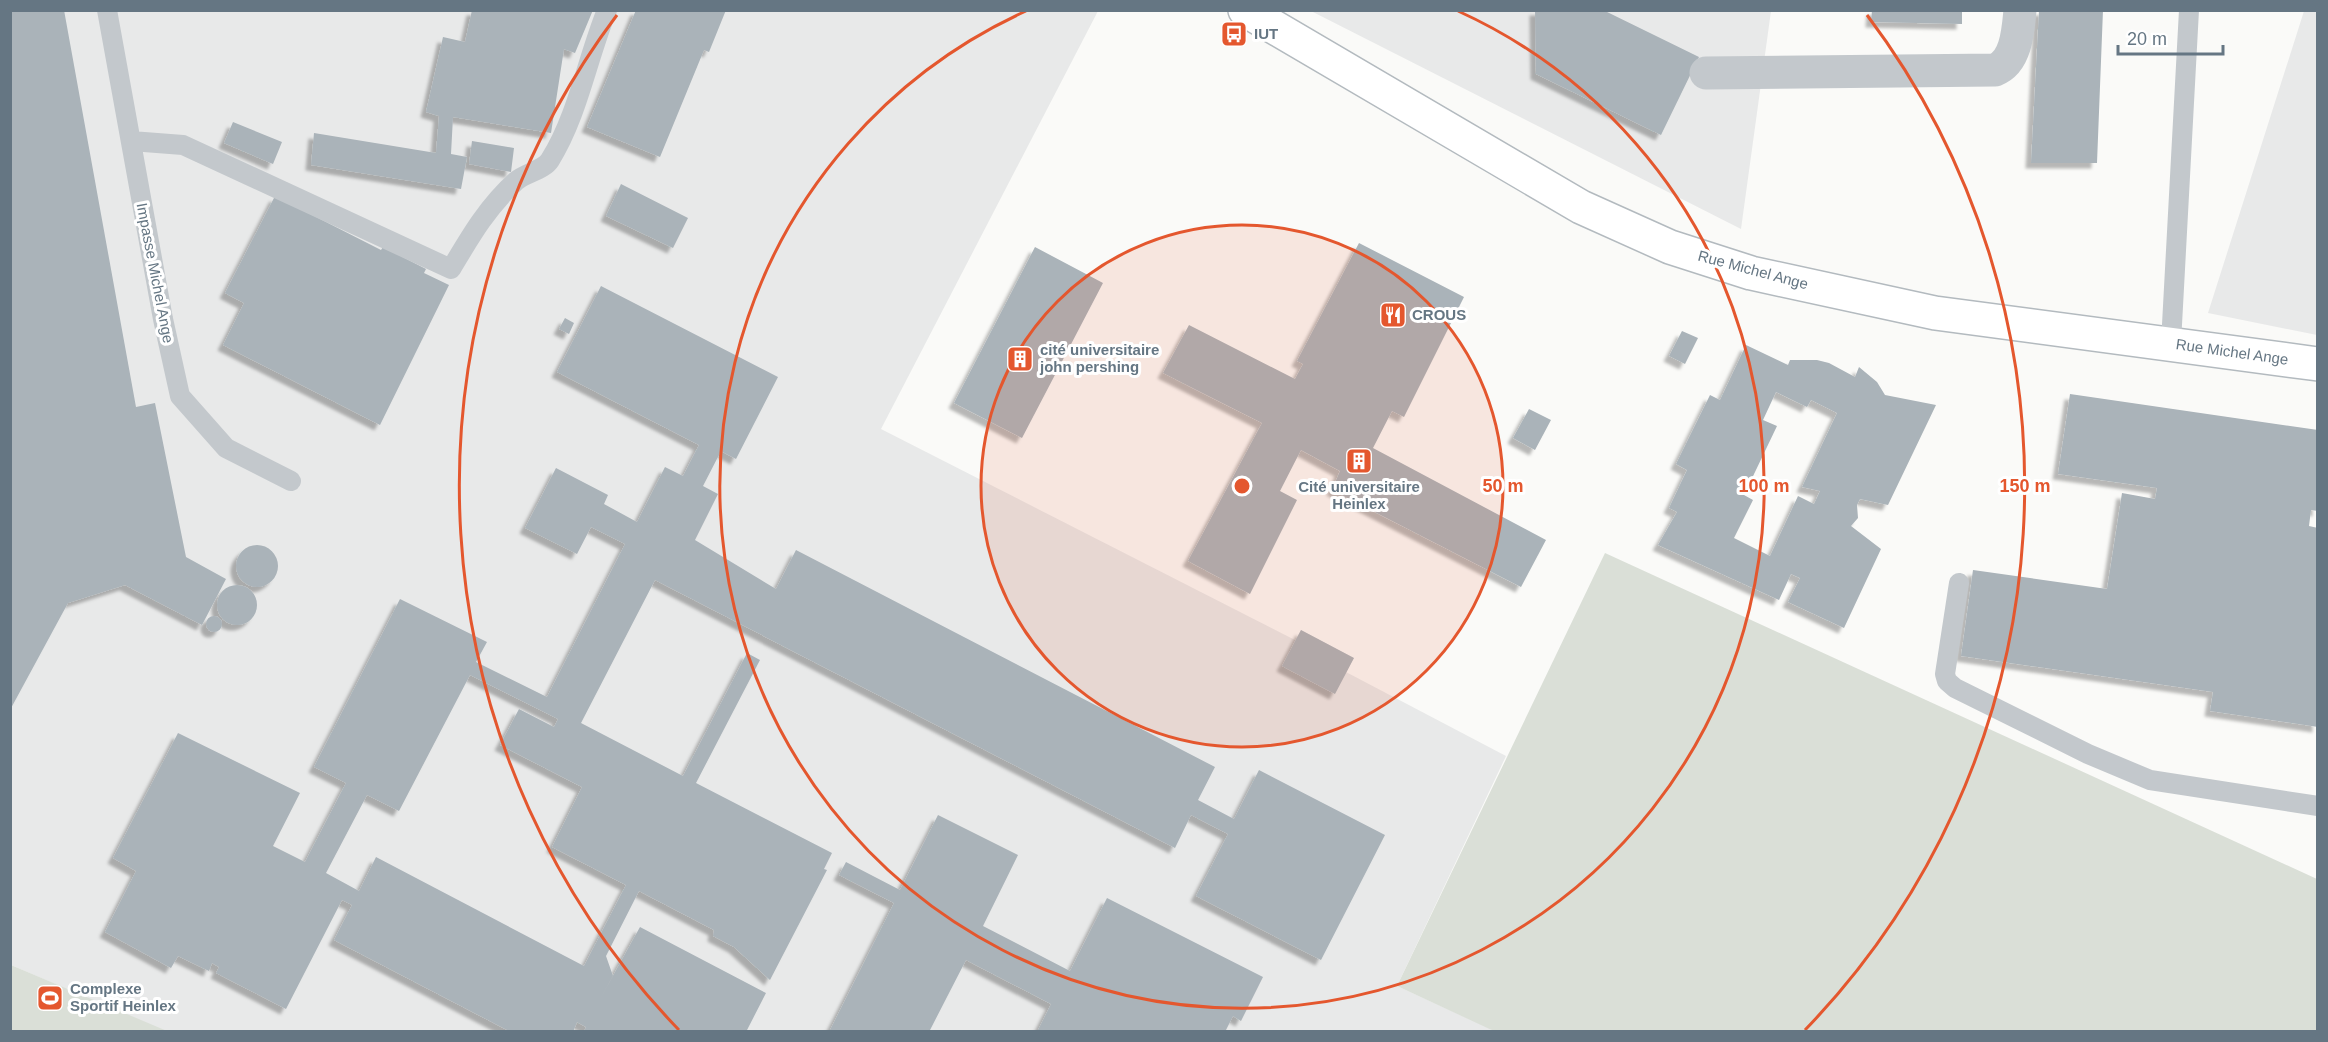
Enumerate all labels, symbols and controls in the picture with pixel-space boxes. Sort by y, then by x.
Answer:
scale bar [2118,18,2223,56]
bus stop icon: IUT [1219,19,1249,49]
place label: IUT [1254,25,1278,42]
text: 20 m [2127,29,2167,49]
street label: Impasse Michel Ange [134,201,177,345]
street label: Rue Michel Ange [1696,247,1810,292]
restaurant icon: CROUS [1378,300,1408,330]
place label: CROUS [1412,306,1466,323]
street label: Rue Michel Ange [2175,335,2289,368]
place label: cité universitaire john pershing [1039,341,1159,375]
building icon: cité universitaire john pershing [1005,344,1035,374]
building icon: Cité universitaire Heinlex [1344,446,1374,476]
centre of rings [1232,476,1252,496]
text: 50 m [1482,476,1524,496]
text: 100 m [1738,476,1790,496]
text: 150 m [1999,476,2051,496]
place label: Cité universitaire Heinlex [1298,478,1420,512]
place label: Complexe Sportif Heinlex [70,980,177,1014]
sports icon: Complexe Sportif Heinlex [35,983,65,1013]

